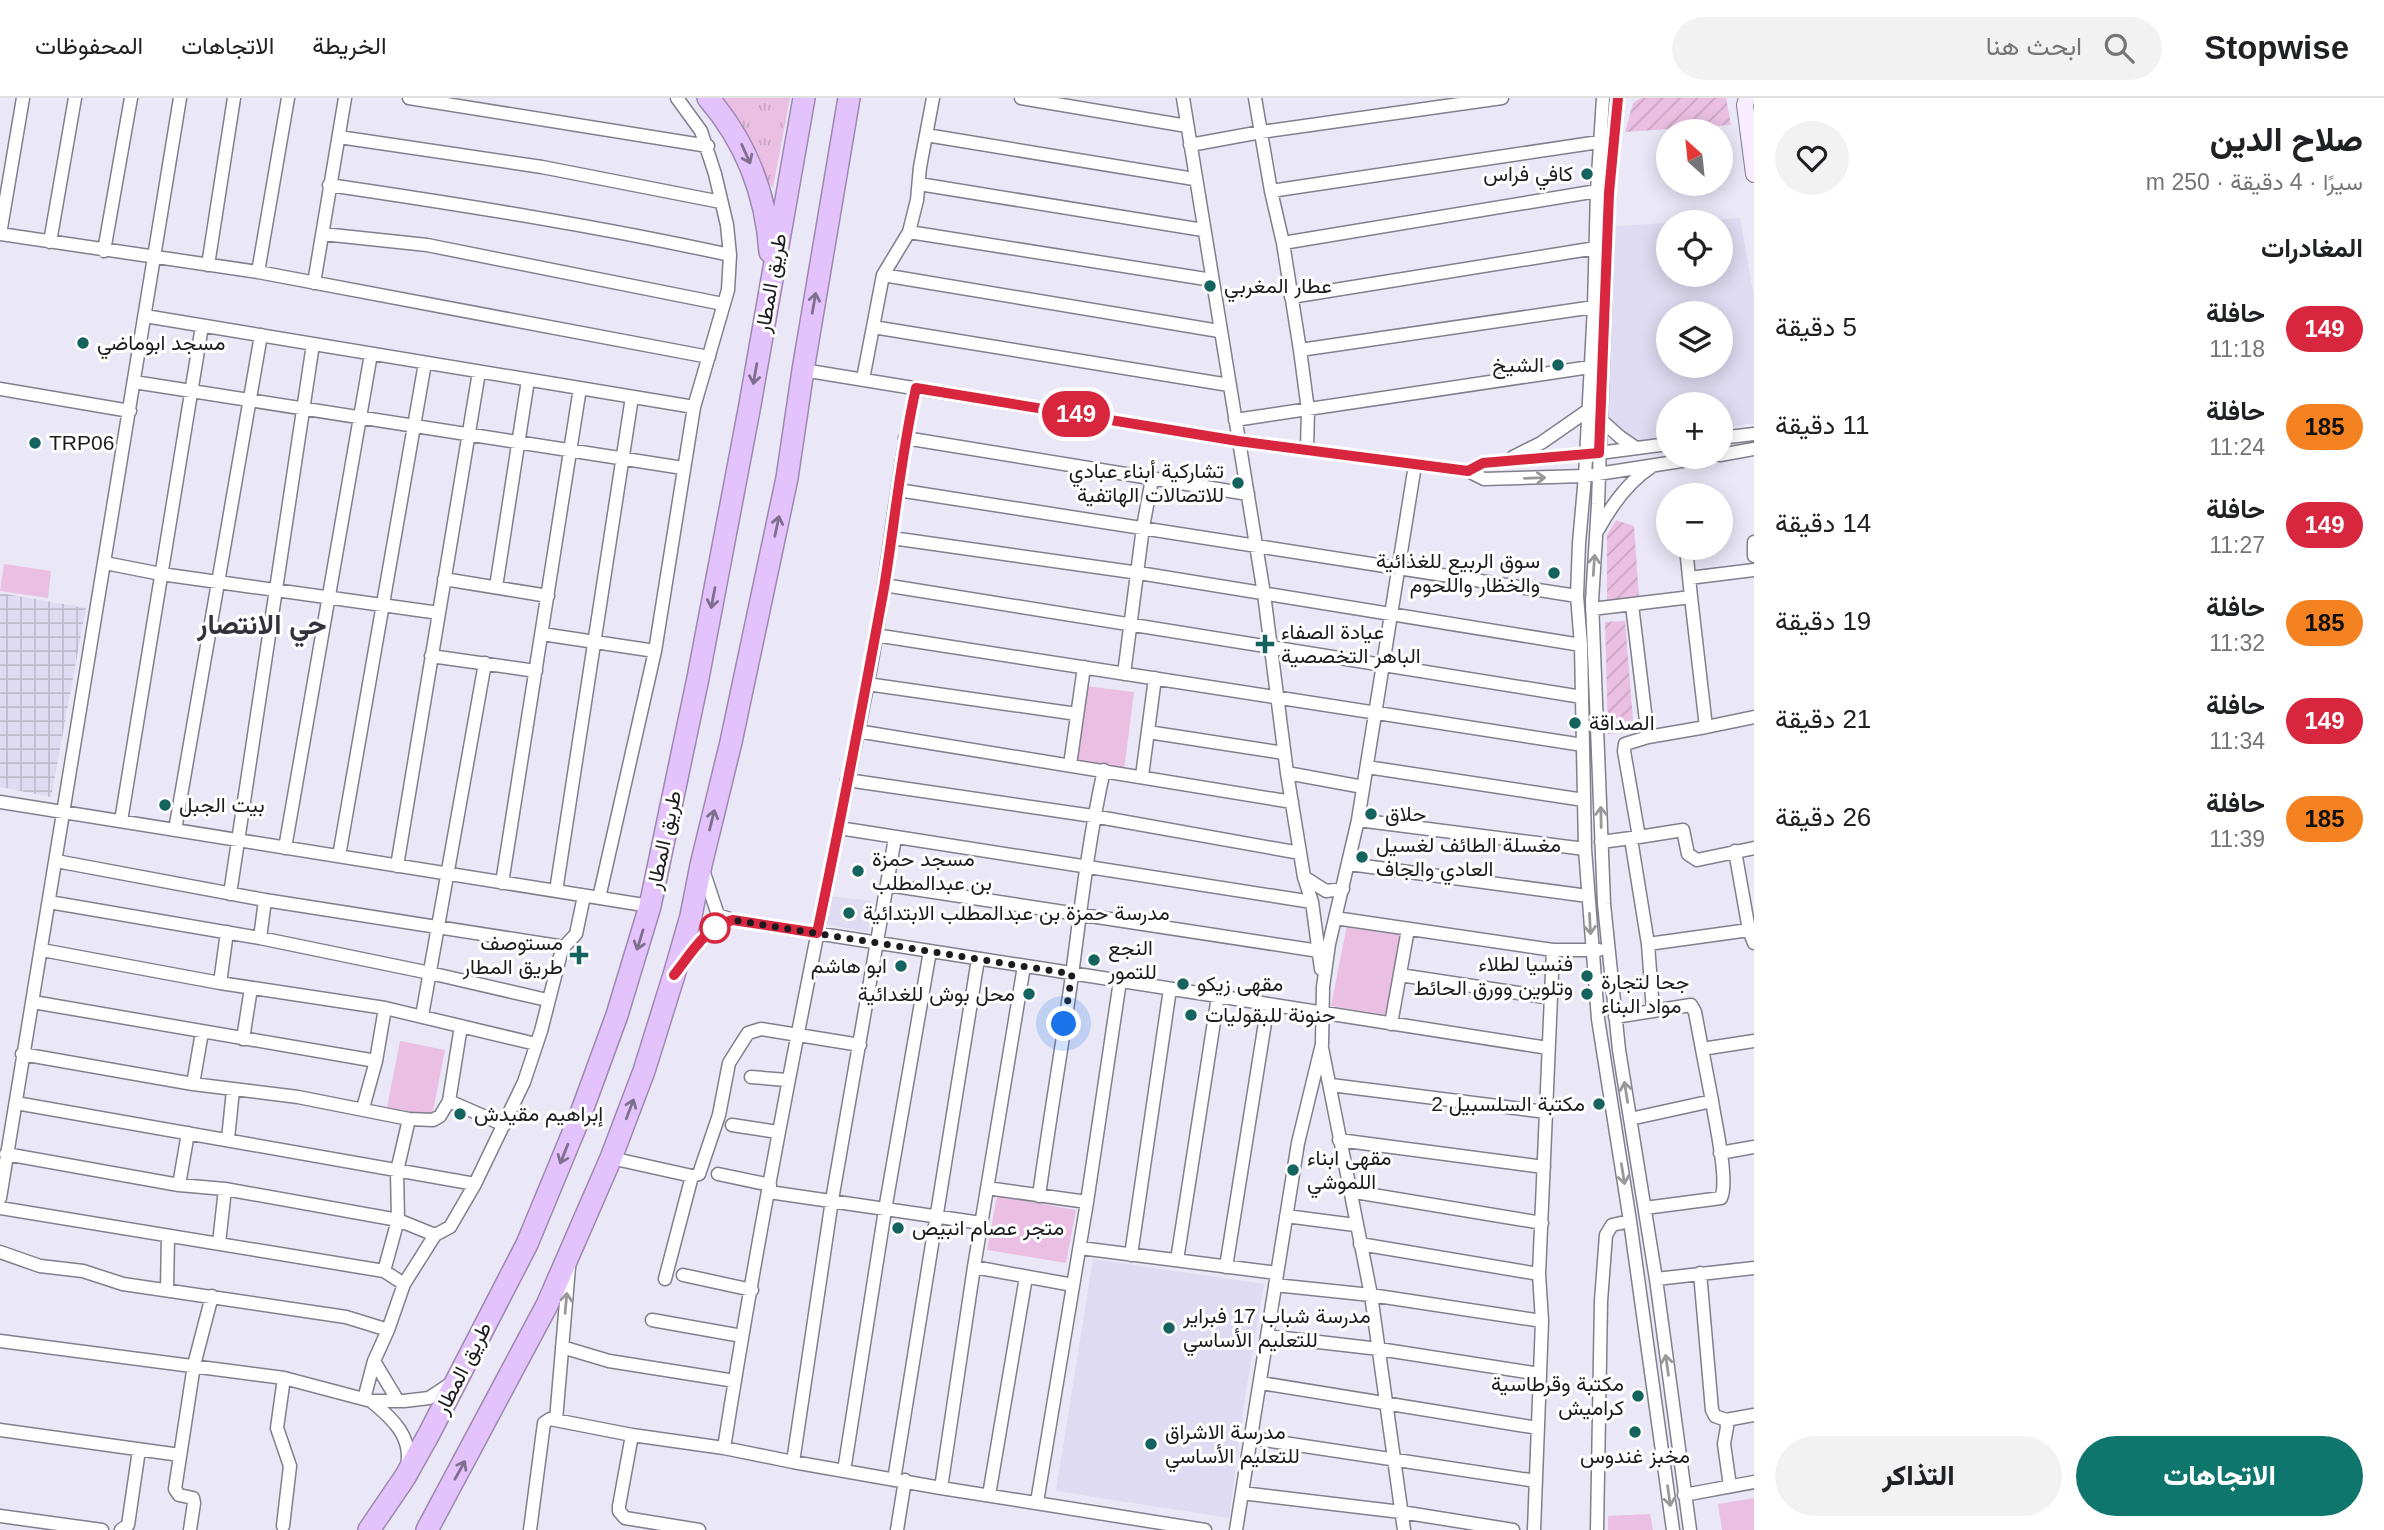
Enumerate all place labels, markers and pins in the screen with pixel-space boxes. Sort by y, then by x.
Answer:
place label: كافي فراس [1483,162,1573,191]
marker: كافي فراس [1579,166,1595,182]
place label: عطار المغربي [1224,274,1332,303]
marker: عطار المغربي [1202,278,1218,294]
place label: مسجد ابوماضي [97,331,226,360]
marker: مسجد ابوماضي [75,335,91,351]
place label: الشيخ [1492,353,1544,379]
marker: الشيخ [1550,357,1566,373]
place label: TRP06 [49,431,114,454]
marker: TRP06 [27,435,43,451]
place label: تشاركية أبناء عبادي للاتصالات الهاتفية [1069,459,1224,508]
marker: تشاركية أبناء عبادي للاتصالات الهاتفية [1230,475,1246,491]
place label: سوق الربيع للغذائية والخظار واللحوم [1376,549,1540,599]
marker: سوق الربيع للغذائية والخظار واللحوم [1546,565,1562,581]
place label: عيادة الصفاء الباهر التخصصية [1281,620,1421,669]
marker: عيادة الصفاء الباهر التخصصية [1255,634,1275,654]
place label: الصداقة [1589,711,1655,734]
marker: الصداقة [1567,715,1583,731]
place label: بيت الجبل [179,793,265,817]
marker: بيت الجبل [157,797,173,813]
place label: حلاق [1385,802,1426,826]
marker: حلاق [1363,806,1379,822]
place label: مغسلة الطائف لغسيل العادي والجاف [1376,833,1561,886]
place label: مسجد حمزة بن عبدالمطلب [872,847,992,895]
marker: مغسلة الطائف لغسيل العادي والجاف [1354,849,1370,865]
marker: مسجد حمزة بن عبدالمطلب [850,863,866,879]
place label: مدرسة حمزة بن عبدالمطلب الابتدائية [863,901,1170,926]
marker: مدرسة حمزة بن عبدالمطلب الابتدائية [841,905,857,921]
unlabelled marker [700,913,730,943]
place label: مستوصف طريق المطار [462,931,563,980]
place label: النجع للتمور [1107,936,1157,985]
marker: مستوصف طريق المطار [569,945,589,965]
marker: النجع للتمور [1086,952,1102,968]
place label: فنسيا لطلاء وتلوين وورق الحائط [1414,952,1573,1001]
place label: ابو هاشم [811,954,887,980]
marker: ابو هاشم [893,958,909,974]
marker: فنسيا لطلاء وتلوين وورق الحائط [1579,968,1595,984]
place label: جحا لتجارة مواد البناء [1601,970,1689,1019]
place label: مقهى زيكو [1197,972,1283,997]
marker: مقهى زيكو [1175,976,1191,992]
place label: محل بوش للغدائية [858,982,1015,1007]
marker: محل بوش للغدائية [1021,986,1037,1002]
marker: جحا لتجارة مواد البناء [1579,986,1595,1002]
place label: حنونة للبقوليات [1205,1003,1336,1028]
marker: حنونة للبقوليات [1183,1007,1199,1023]
place label: مكتبة السلسبيل 2 [1431,1092,1585,1116]
marker: مكتبة السلسبيل 2 [1591,1096,1607,1112]
place label: إبراهيم مقيدش [474,1102,603,1128]
marker: إبراهيم مقيدش [452,1106,468,1122]
place label: مقهى ابناء اللموشي [1307,1146,1392,1199]
marker: مقهى ابناء اللموشي [1285,1162,1301,1178]
place label: متجر عصام انبيص [912,1216,1064,1242]
marker: متجر عصام انبيص [890,1220,906,1236]
place label: مدرسة شباب 17 فبراير للتعليم الأساسي [1182,1304,1371,1357]
marker: مدرسة شباب 17 فبراير للتعليم الأساسي [1161,1320,1177,1336]
place label: مكتبة وقرطاسية كراميش [1491,1372,1624,1421]
marker: مكتبة وقرطاسية كراميش [1630,1388,1646,1404]
place label: مدرسة الاشراق للتعليم الأساسي [1165,1420,1300,1473]
marker: مخبز غندوس [1627,1424,1643,1440]
marker: مدرسة الاشراق للتعليم الأساسي [1143,1436,1159,1452]
place label: مخبز غندوس [1580,1444,1690,1469]

